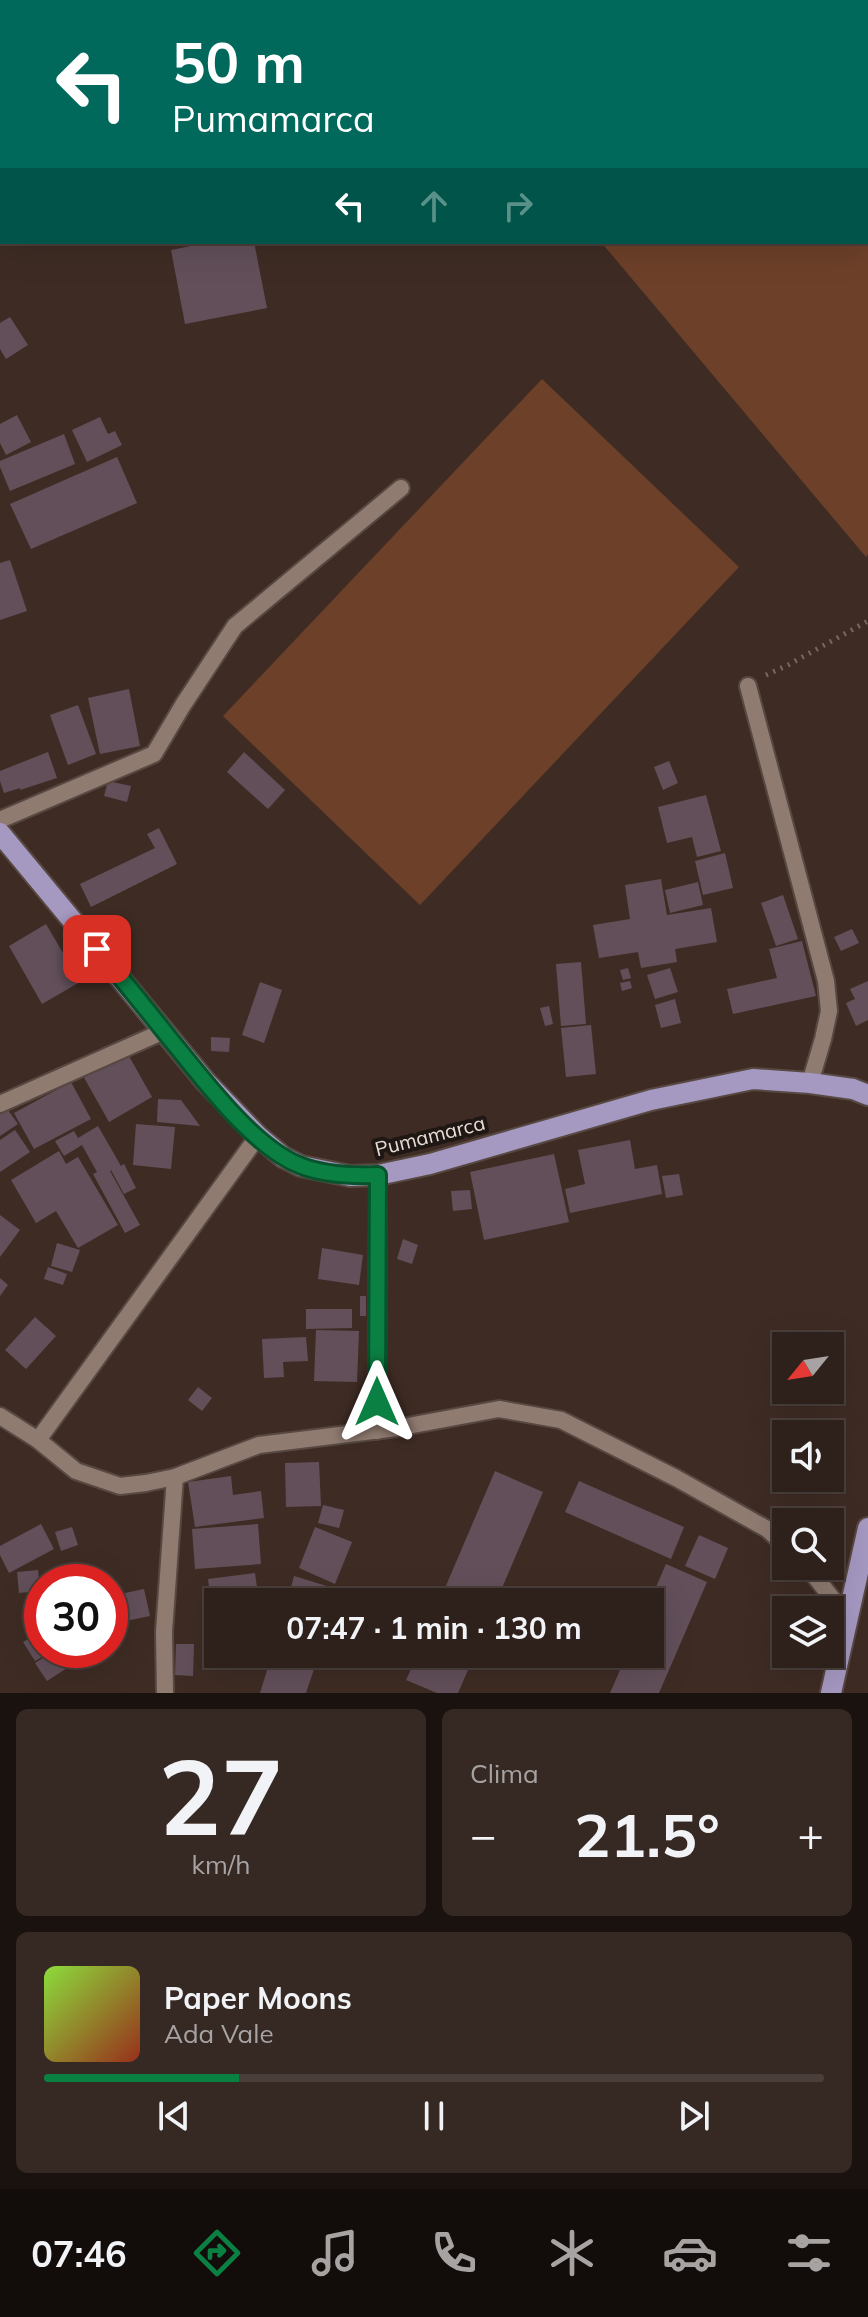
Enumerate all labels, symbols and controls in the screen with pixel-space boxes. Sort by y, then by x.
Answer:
text: 50 m [172,27,305,97]
icon: left [40,32,144,136]
text: Pumamarca [172,96,375,141]
icon: left [328,184,372,228]
icon: ahead [412,184,456,228]
icon: right [496,184,540,228]
pin [63,915,131,983]
icon: arrive [75,927,119,971]
street label: Pumamarca [372,1110,487,1161]
north arrow [772,1332,844,1404]
map controls [772,1332,844,1668]
position arrow [335,1360,419,1444]
button: sound [772,1420,844,1492]
button: search [772,1508,844,1580]
speed limit sign: 30 [24,1564,128,1668]
button: layers [772,1596,844,1668]
text: 07:47 · 1 min · 130 m [286,1609,582,1647]
text: 27 [159,1730,283,1861]
text: Clima [470,1757,539,1790]
text: 21.5° [574,1797,720,1872]
text: − [470,1807,496,1862]
text: + [798,1807,824,1862]
text: km/h [192,1848,250,1881]
text: Paper Moons [164,1979,352,2017]
text: Ada Vale [164,2017,274,2050]
icon: previous [152,2094,196,2138]
icon: pause [412,2094,456,2138]
icon: next [672,2094,716,2138]
icon: directions [189,2225,245,2281]
icon: music [307,2225,363,2281]
icon: phone [426,2225,482,2281]
icon: climate [544,2225,600,2281]
icon: car [662,2225,718,2281]
icon: filters [781,2225,837,2281]
text: 07:46 [31,2231,127,2276]

